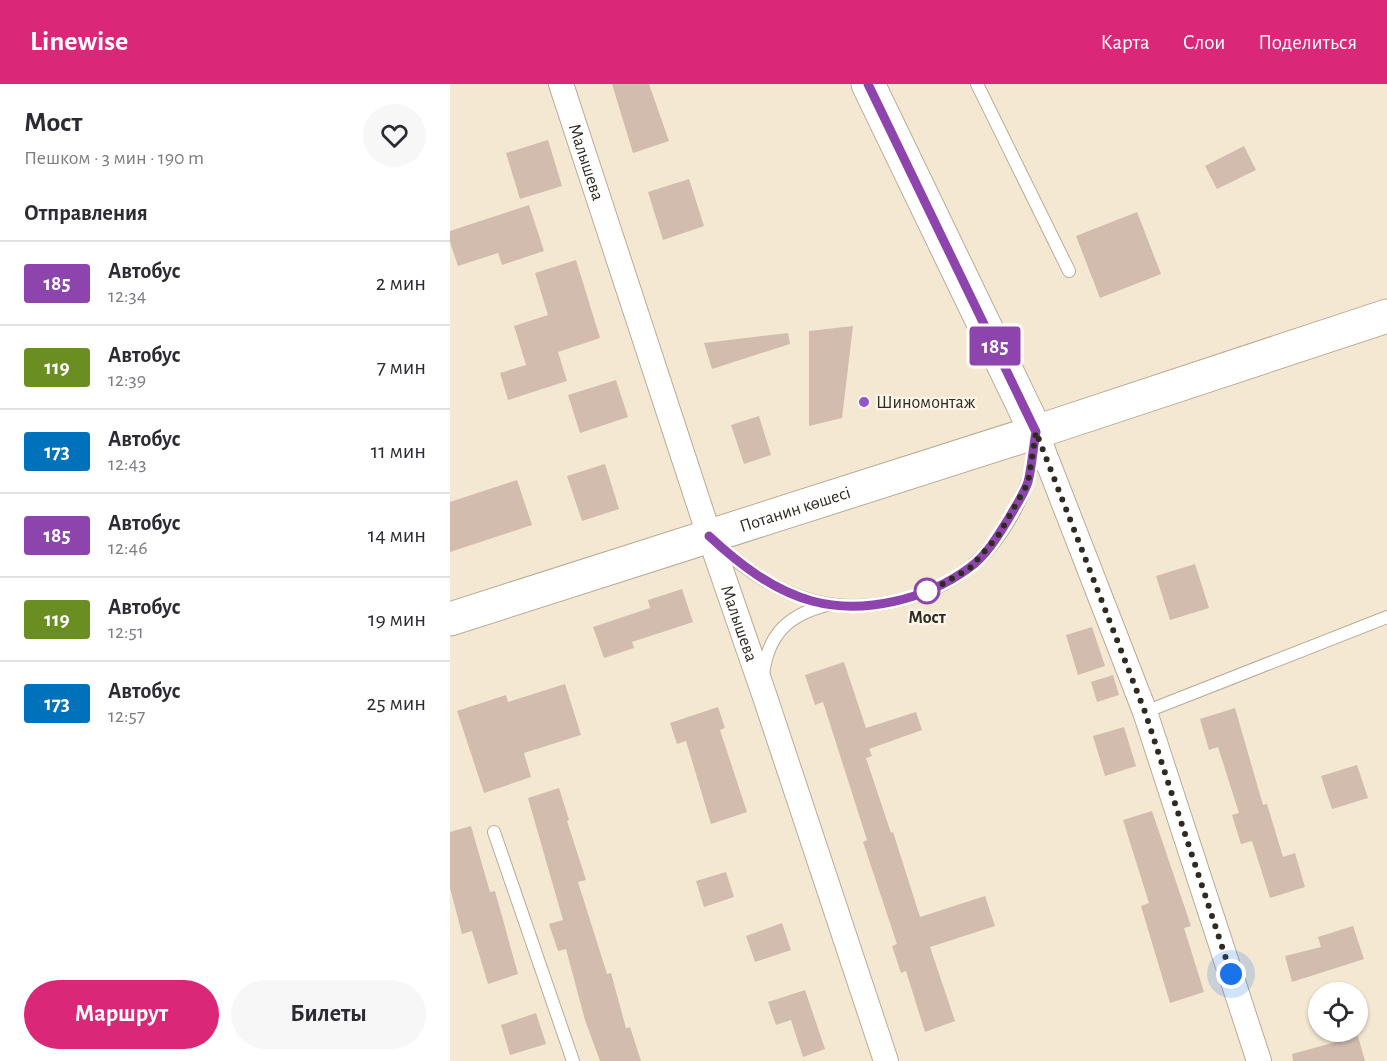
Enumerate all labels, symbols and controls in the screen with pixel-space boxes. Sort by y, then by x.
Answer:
text: Linewise [30,28,128,56]
text: Карта [1100,32,1150,53]
text: Слои [1183,32,1225,53]
text: Поделиться [1258,32,1357,53]
button: heart [363,104,426,167]
text: Мост [24,109,82,137]
street label: Малышева [565,122,607,203]
text: Пешком · 3 мин · 190 m [24,148,204,168]
text: Отправления [24,202,148,224]
text: Автобус [108,260,181,282]
text: 2 мин [376,272,426,294]
text: 185 [44,273,71,294]
text: 12:34 [108,286,146,306]
line badge: 185 [960,326,1030,366]
text: 185 [982,336,1009,357]
text: Автобус [108,344,181,366]
text: 7 мин [377,356,426,378]
text: 119 [44,357,70,378]
text: 12:39 [108,370,146,390]
place label: Шиномонтаж [876,394,976,412]
marker: Шиномонтаж [857,395,871,409]
text: Автобус [108,428,181,450]
text: 11 мин [371,440,426,462]
text: 173 [44,441,70,462]
text: 12:43 [108,454,146,474]
street label: Потанин көшесі [737,484,853,536]
text: Автобус [108,512,181,534]
text: 14 мин [368,524,426,546]
text: 185 [44,525,71,546]
text: 12:46 [108,538,148,558]
marker: Мост [914,578,940,604]
street label: Малышева [717,583,760,664]
text: Автобус [108,596,181,618]
text: 19 мин [368,608,426,630]
text: 119 [44,609,70,630]
place label: Мост [908,609,947,627]
text: 12:51 [108,622,144,642]
text: Автобус [108,680,181,702]
text: 25 мин [367,692,426,714]
text: 173 [44,693,70,714]
text: 12:57 [108,706,145,726]
your location [1216,959,1246,989]
button: Маршрут [24,980,219,1049]
button: Билеты [231,980,426,1049]
map controls [1308,982,1368,1042]
button: locate [1308,982,1368,1042]

